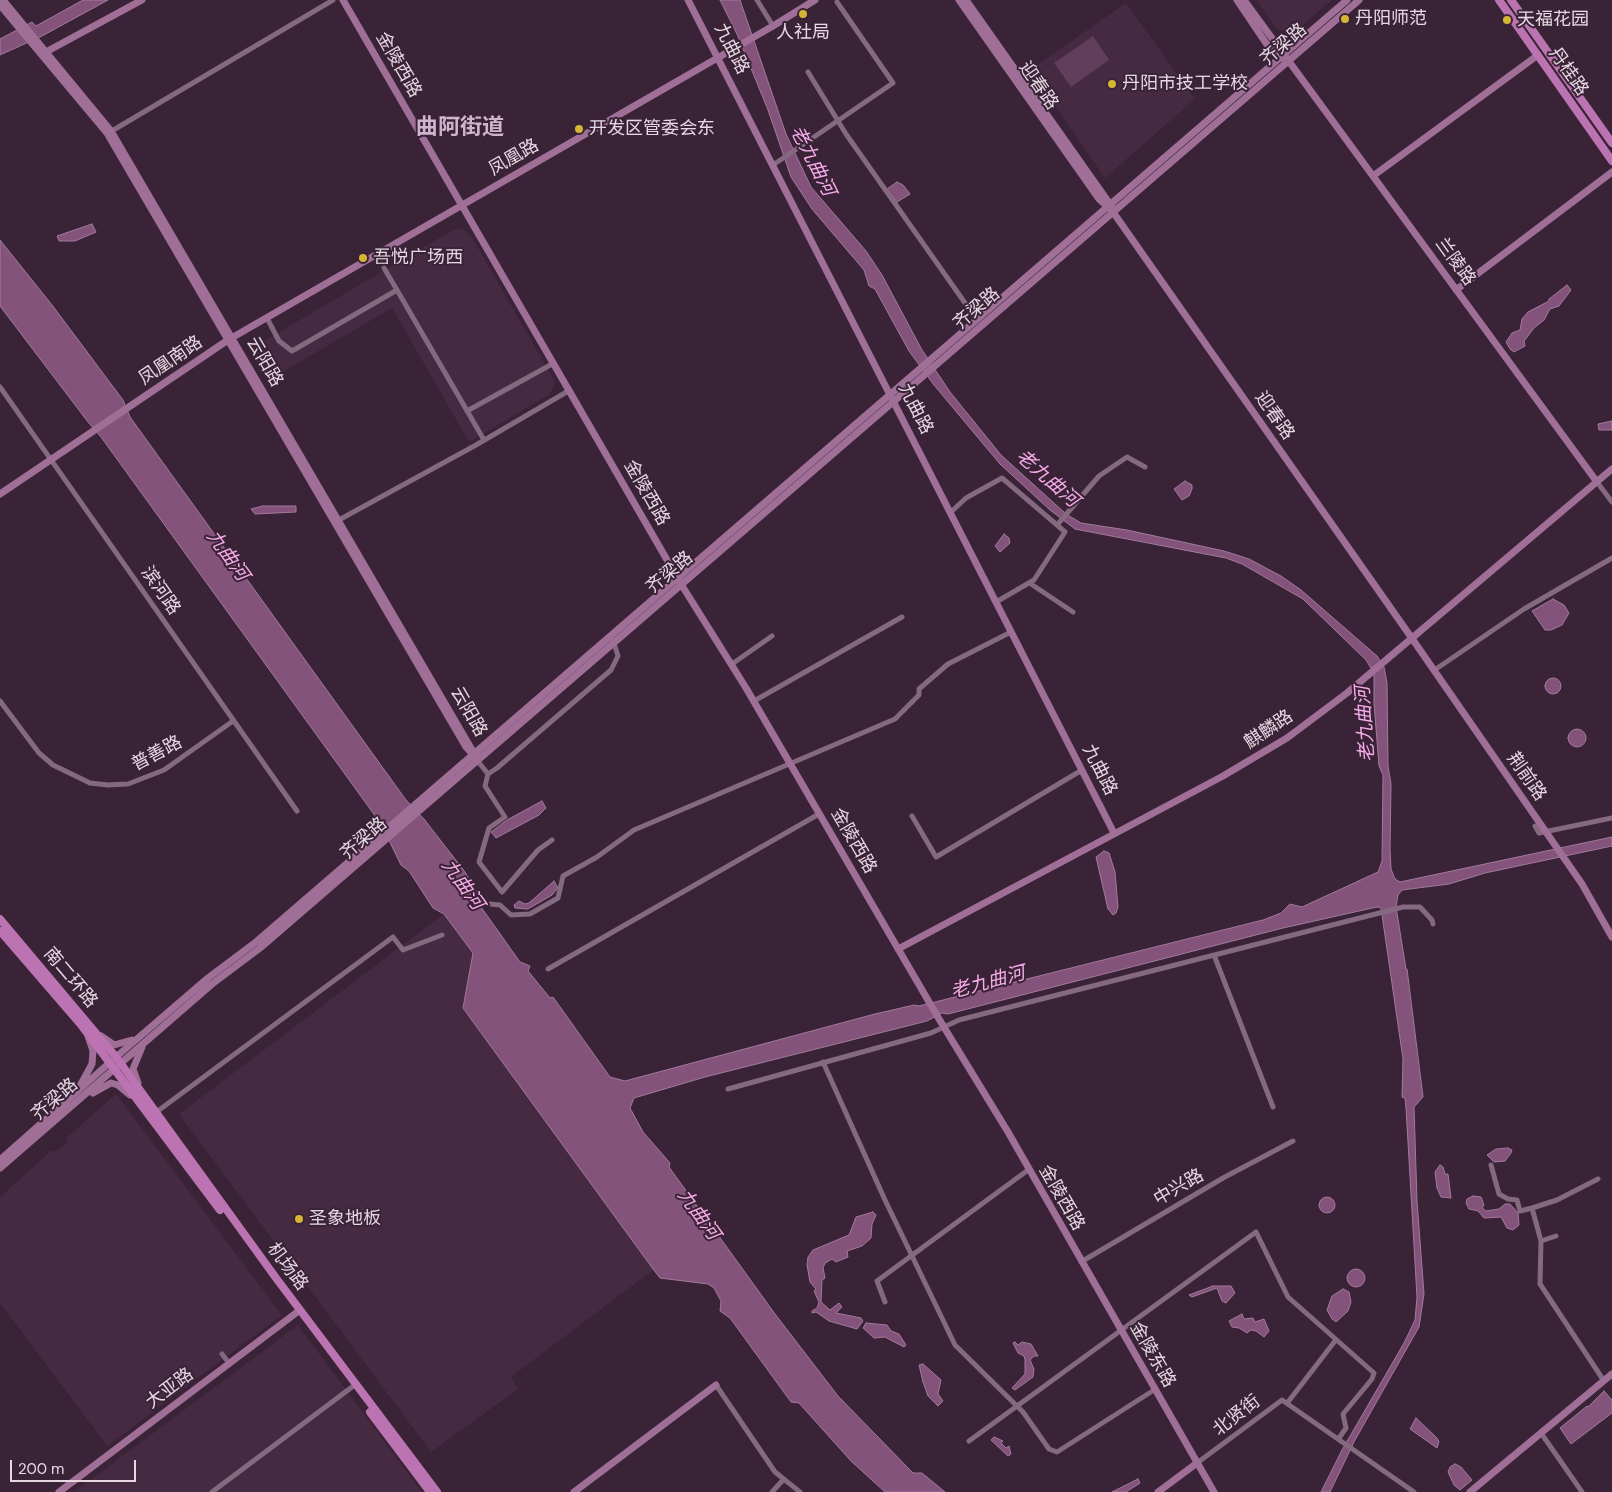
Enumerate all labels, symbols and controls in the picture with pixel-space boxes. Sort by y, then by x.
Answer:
marker: 人社局 [797,8,809,20]
place label: 丹阳师范 [1355,8,1427,30]
place label: 天福花园 [1517,9,1589,31]
marker: 丹阳师范 [1339,13,1351,25]
marker: 天福花园 [1501,14,1513,26]
street label: 齐梁路 [1257,19,1311,71]
street label: 九曲路 [709,20,753,78]
place label: 人社局 [776,22,830,44]
street label: 金陵西路 [371,28,425,102]
street label: 丹桂路 [1544,44,1592,100]
street label: 迎春路 [1014,58,1062,114]
place label: 丹阳市技工学校 [1122,73,1248,95]
marker: 丹阳市技工学校 [1106,78,1118,90]
district label: 曲阿街道 [416,115,504,141]
place label: 开发区管委会东 [589,118,715,140]
water label: 老九曲河 [785,122,839,200]
marker: 开发区管委会东 [573,123,585,135]
street label: 凤凰路 [485,135,543,181]
street label: 兰陵路 [1430,234,1480,290]
place label: 吾悦广场西 [373,247,463,269]
marker: 吾悦广场西 [357,252,369,264]
street label: 齐梁路 [950,283,1004,335]
street label: 凤凰南路 [135,332,207,390]
street label: 云阳路 [241,333,287,391]
street label: 九曲路 [893,380,937,438]
street label: 迎春路 [1250,388,1298,444]
water label: 老九曲河 [1011,445,1083,513]
street label: 金陵西路 [619,456,673,530]
water label: 九曲河 [201,526,253,586]
street label: 齐梁路 [642,547,698,599]
street label: 滨河路 [136,563,184,619]
street label: 云阳路 [445,683,491,741]
water label: 老九曲河 [1352,685,1380,763]
street label: 麒麟路 [1241,706,1297,754]
street label: 普善路 [128,732,186,776]
street label: 九曲路 [1077,741,1121,799]
street label: 荆前路 [1502,749,1550,805]
street label: 金陵西路 [826,804,880,878]
street label: 齐梁路 [337,813,391,865]
water label: 九曲河 [436,855,488,915]
street label: 南二环路 [39,943,101,1013]
water label: 老九曲河 [948,962,1028,1004]
street label: 齐梁路 [28,1074,82,1126]
street label: 金陵西路 [1034,1161,1088,1235]
street label: 中兴路 [1150,1165,1208,1211]
water label: 九曲河 [672,1185,724,1245]
place label: 圣象地板 [309,1208,381,1230]
marker: 圣象地板 [293,1213,305,1225]
street label: 机场路 [262,1239,312,1295]
street label: 金陵东路 [1125,1318,1179,1392]
street label: 大亚路 [142,1364,198,1414]
street label: 北贤街 [1209,1391,1265,1441]
scale bar [12,1450,139,1482]
text: 200 m [18,1459,64,1479]

